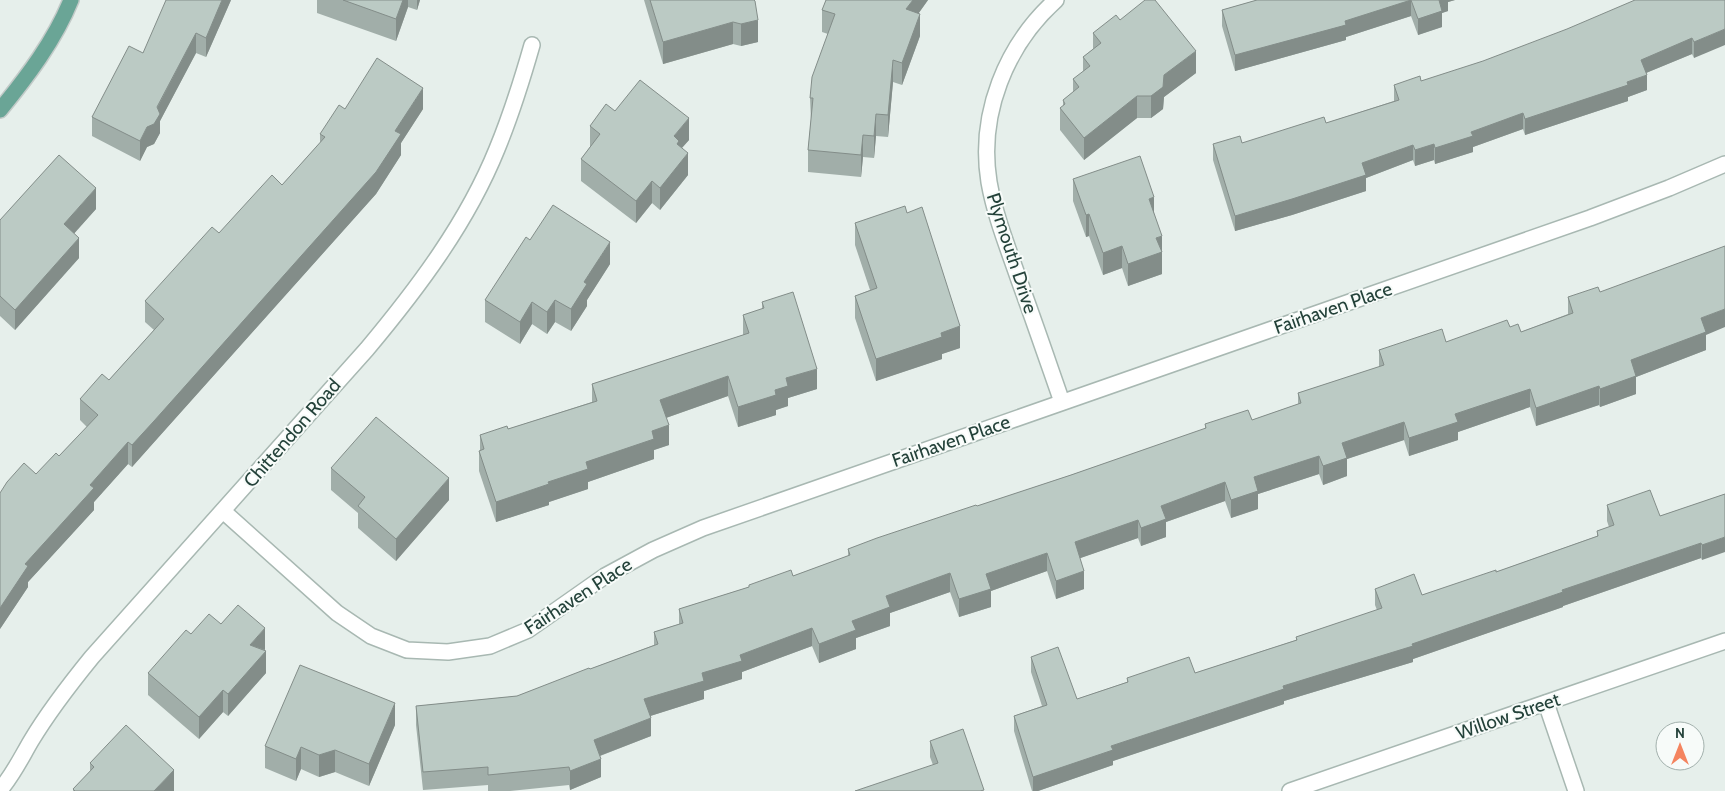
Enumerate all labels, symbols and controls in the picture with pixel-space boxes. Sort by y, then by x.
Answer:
street label: Plymouth Drive [982,190,1042,316]
street label: Fairhaven Place [1271,277,1395,339]
street label: Chittendon Road [239,374,345,492]
street label: Fairhaven Place [889,410,1013,472]
street label: Fairhaven Place [520,553,636,639]
street label: Willow Street [1453,687,1563,744]
north arrow [1655,721,1705,771]
text: N [1675,724,1685,742]

